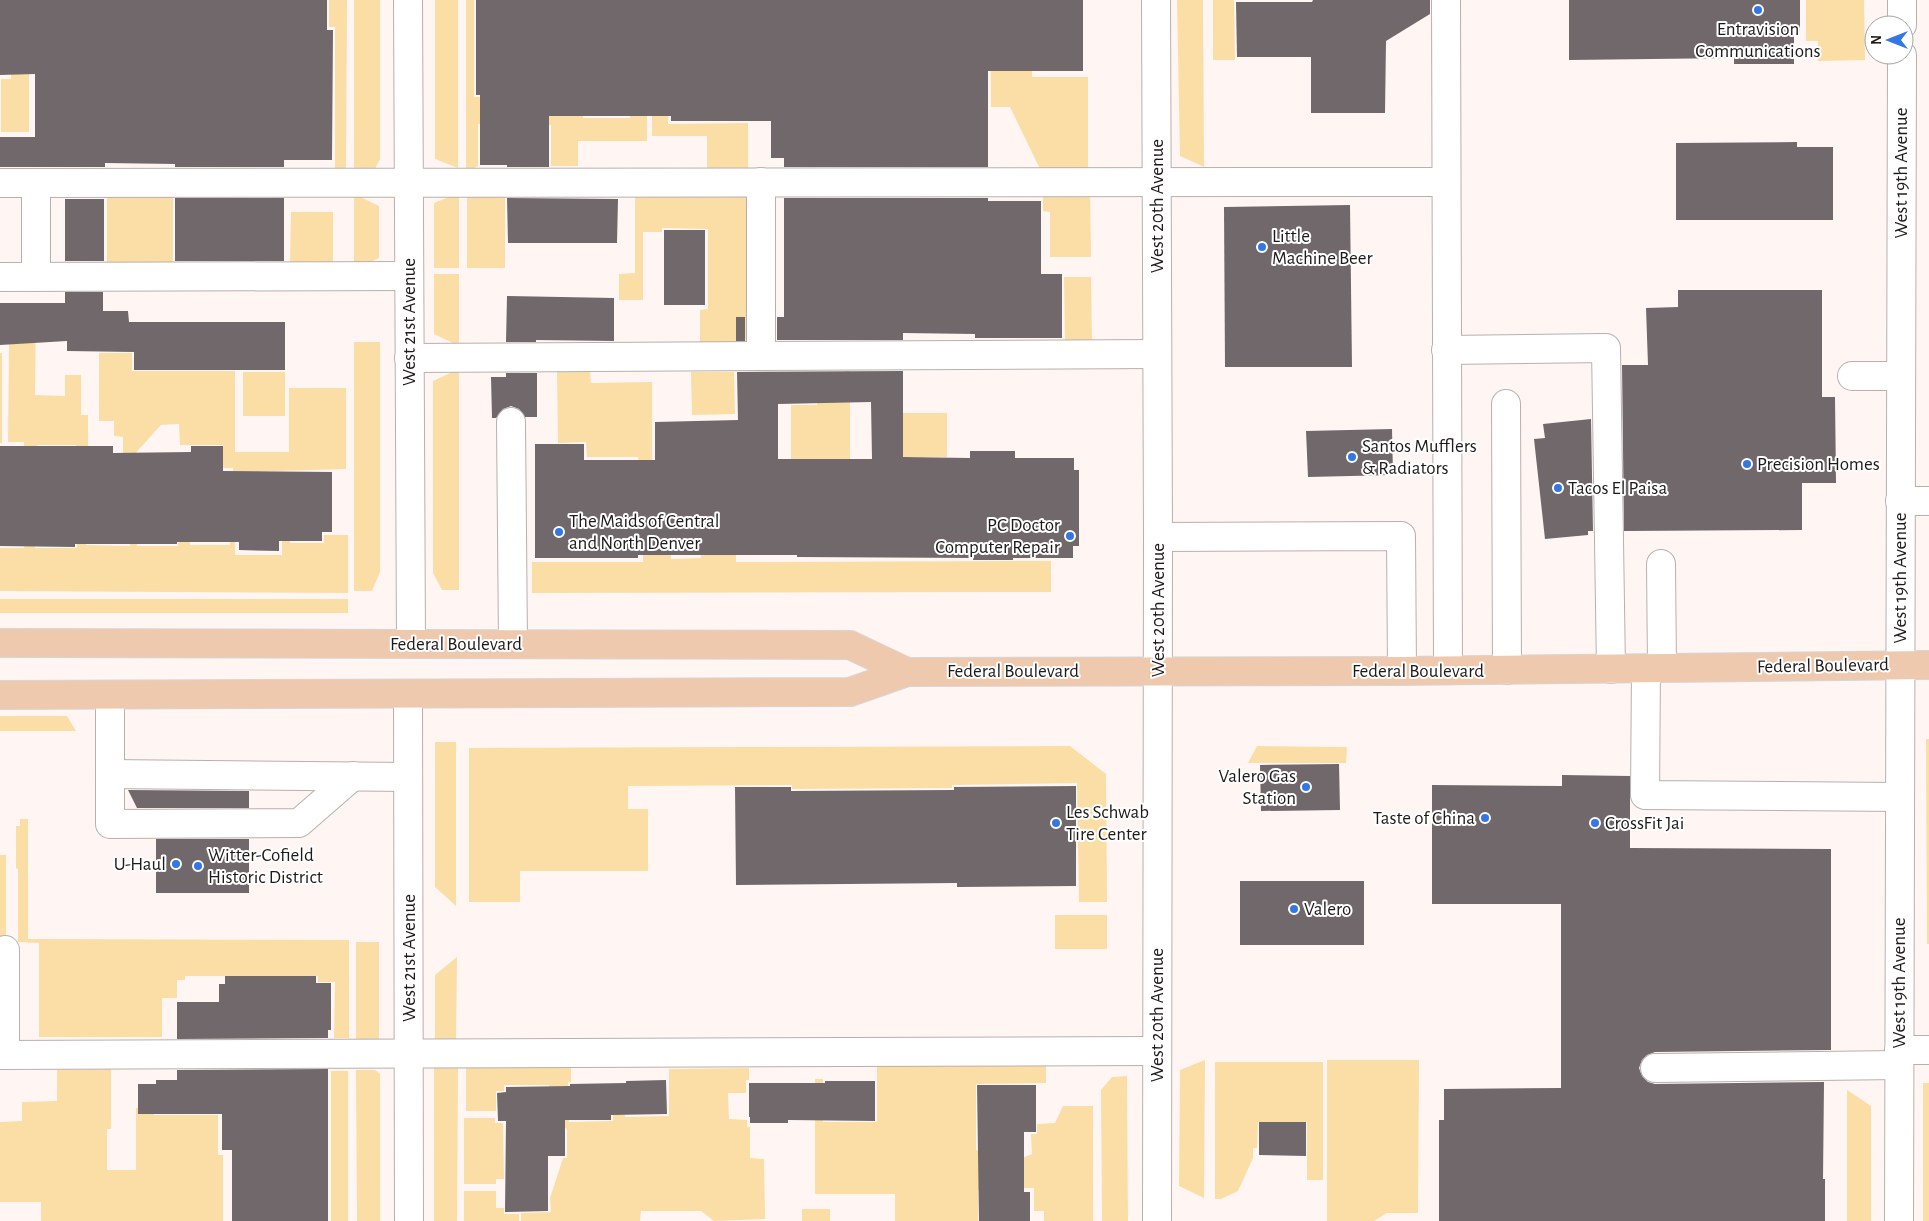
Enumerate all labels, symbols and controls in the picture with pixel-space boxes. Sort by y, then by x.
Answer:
marker: Entravision Communications [1752,4,1764,16]
north arrow [1864,15,1914,65]
place label: Entravision Communications [1695,20,1821,61]
text: N [1870,35,1884,45]
street label: West 19th Avenue [1892,107,1911,239]
street label: West 20th Avenue [1148,139,1167,273]
place label: Little Machine Beer [1272,227,1373,268]
marker: Little Machine Beer [1256,241,1268,253]
street label: West 21st Avenue [400,258,419,386]
place label: Santos Mufflers & Radiators [1362,437,1477,478]
marker: Santos Mufflers & Radiators [1346,451,1358,463]
place label: Precision Homes [1757,455,1880,474]
marker: Precision Homes [1741,458,1753,470]
place label: Tacos El Paisa [1568,479,1667,498]
marker: Tacos El Paisa [1552,482,1564,494]
place label: The Maids of Central and North Denver [569,512,719,553]
street label: West 19th Avenue [1891,512,1910,644]
place label: PC Doctor Computer Repair [935,516,1060,557]
marker: The Maids of Central and North Denver [553,526,565,538]
marker: PC Doctor Computer Repair [1064,530,1076,542]
street label: West 20th Avenue [1149,543,1168,677]
street label: Federal Boulevard [390,635,522,654]
street label: Federal Boulevard [1757,655,1889,677]
street label: Federal Boulevard [947,662,1079,681]
street label: Federal Boulevard [1352,662,1484,681]
place label: Valero Gas Station [1218,767,1296,808]
marker: Valero Gas Station [1300,781,1312,793]
place label: Les Schwab Tire Center [1066,803,1149,844]
place label: Taste of China [1373,809,1475,828]
marker: Taste of China [1479,812,1491,824]
place label: CrossFit Jai [1605,814,1684,833]
marker: Les Schwab Tire Center [1050,817,1062,829]
marker: CrossFit Jai [1589,817,1601,829]
place label: Witter-Cofield Historic District [208,846,323,887]
place label: U-Haul [114,855,166,874]
marker: U-Haul [170,858,182,870]
marker: Witter-Cofield Historic District [192,860,204,872]
street label: West 21st Avenue [400,894,419,1022]
place label: Valero [1304,900,1351,919]
marker: Valero [1288,903,1300,915]
street label: West 19th Avenue [1890,917,1909,1049]
street label: West 20th Avenue [1148,948,1167,1082]

